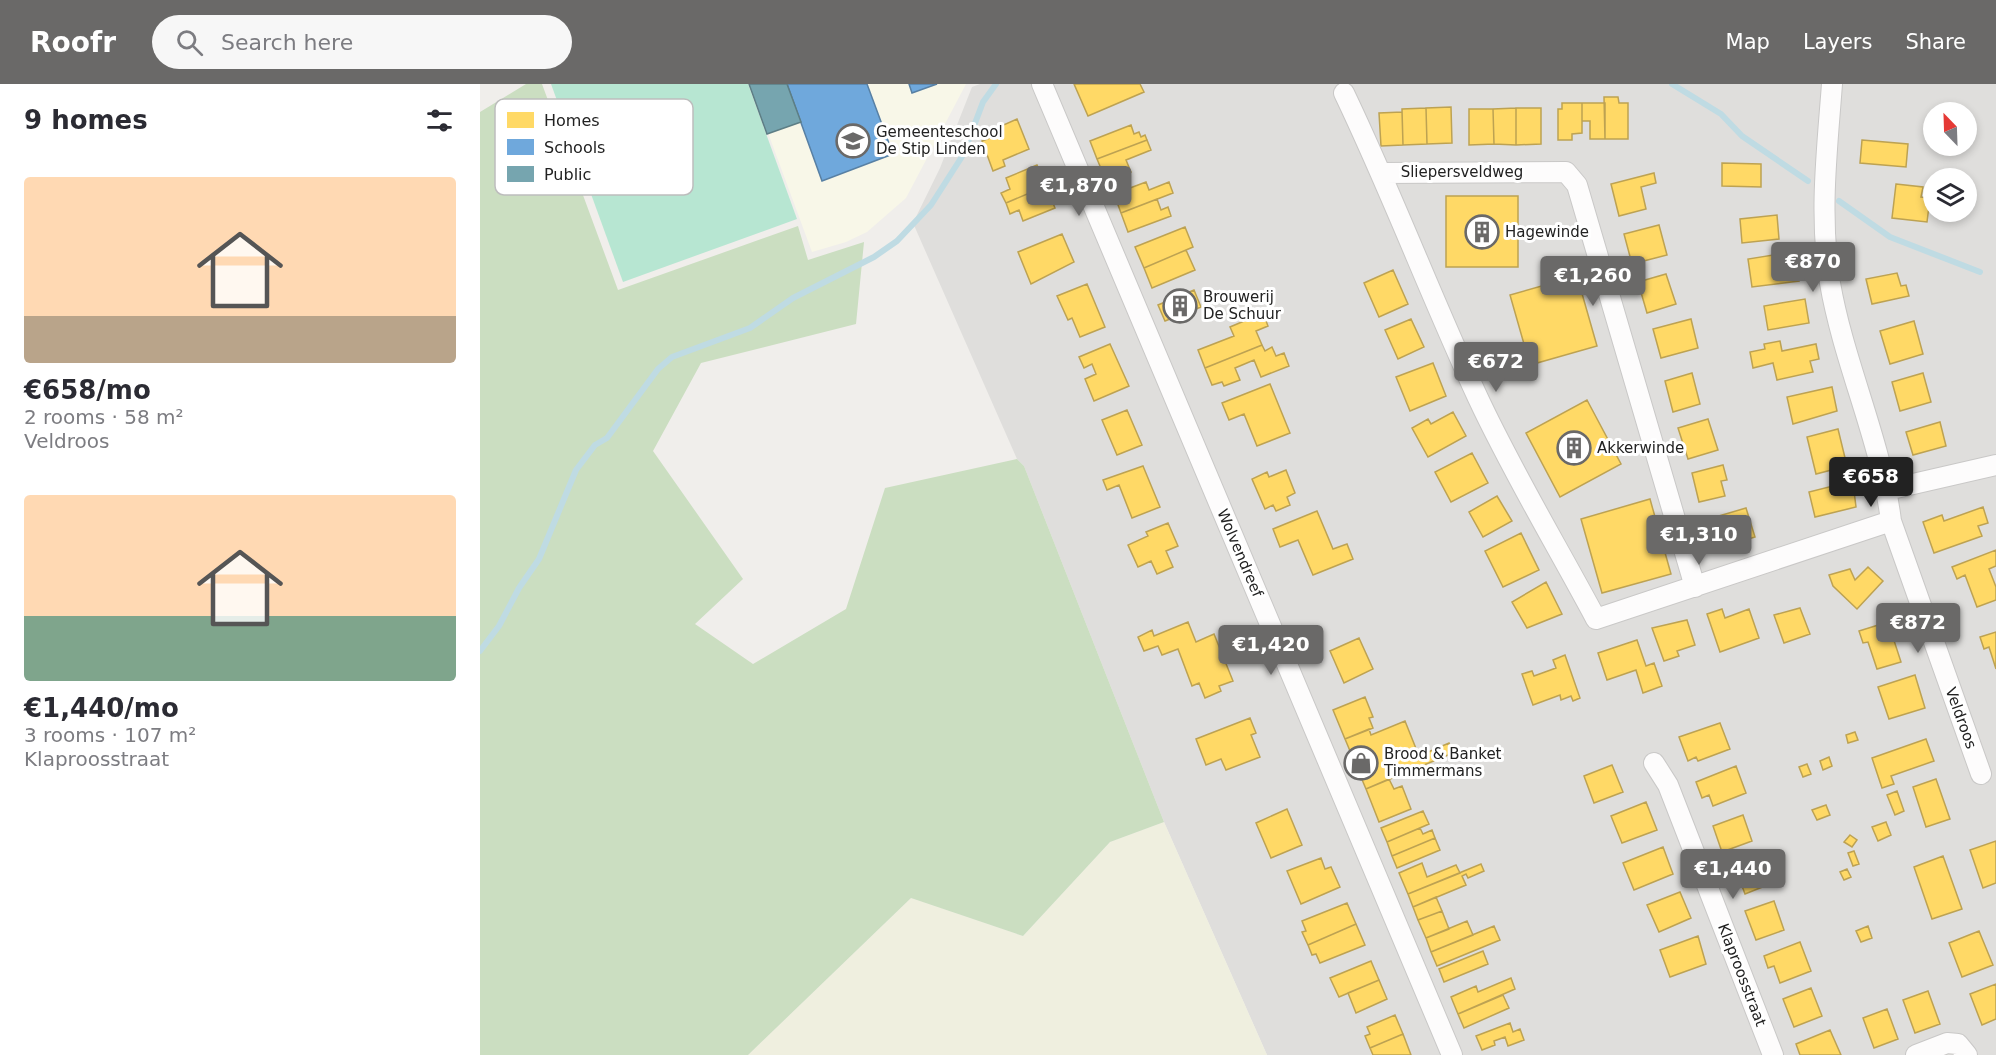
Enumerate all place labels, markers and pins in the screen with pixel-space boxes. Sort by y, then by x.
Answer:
school or university icon: Gemeenteschool De Stip Linden [835,123,871,159]
place label: Gemeenteschool De Stip Linden [876,123,1003,158]
pin: €1,870 [1030,166,1128,217]
building icon: Hagewinde [1464,214,1500,250]
place label: Hagewinde [1505,223,1589,241]
pin: €870 [1777,242,1849,293]
pin: €1,260 [1544,256,1642,307]
building icon: Brouwerij De Schuur [1162,288,1198,324]
place label: Brouwerij De Schuur [1203,288,1282,323]
pin: €672 [1460,342,1532,393]
building icon: Akkerwinde [1556,430,1592,466]
place label: Akkerwinde [1597,439,1684,457]
pin: €658 [1835,457,1907,508]
pin: €1,310 [1650,515,1748,566]
pin: €872 [1882,603,1954,654]
pin: €1,420 [1222,625,1320,676]
shop icon: Brood & Banket Timmermans [1343,745,1379,781]
place label: Brood & Banket Timmermans [1383,745,1502,780]
pin: €1,440 [1684,849,1782,900]

